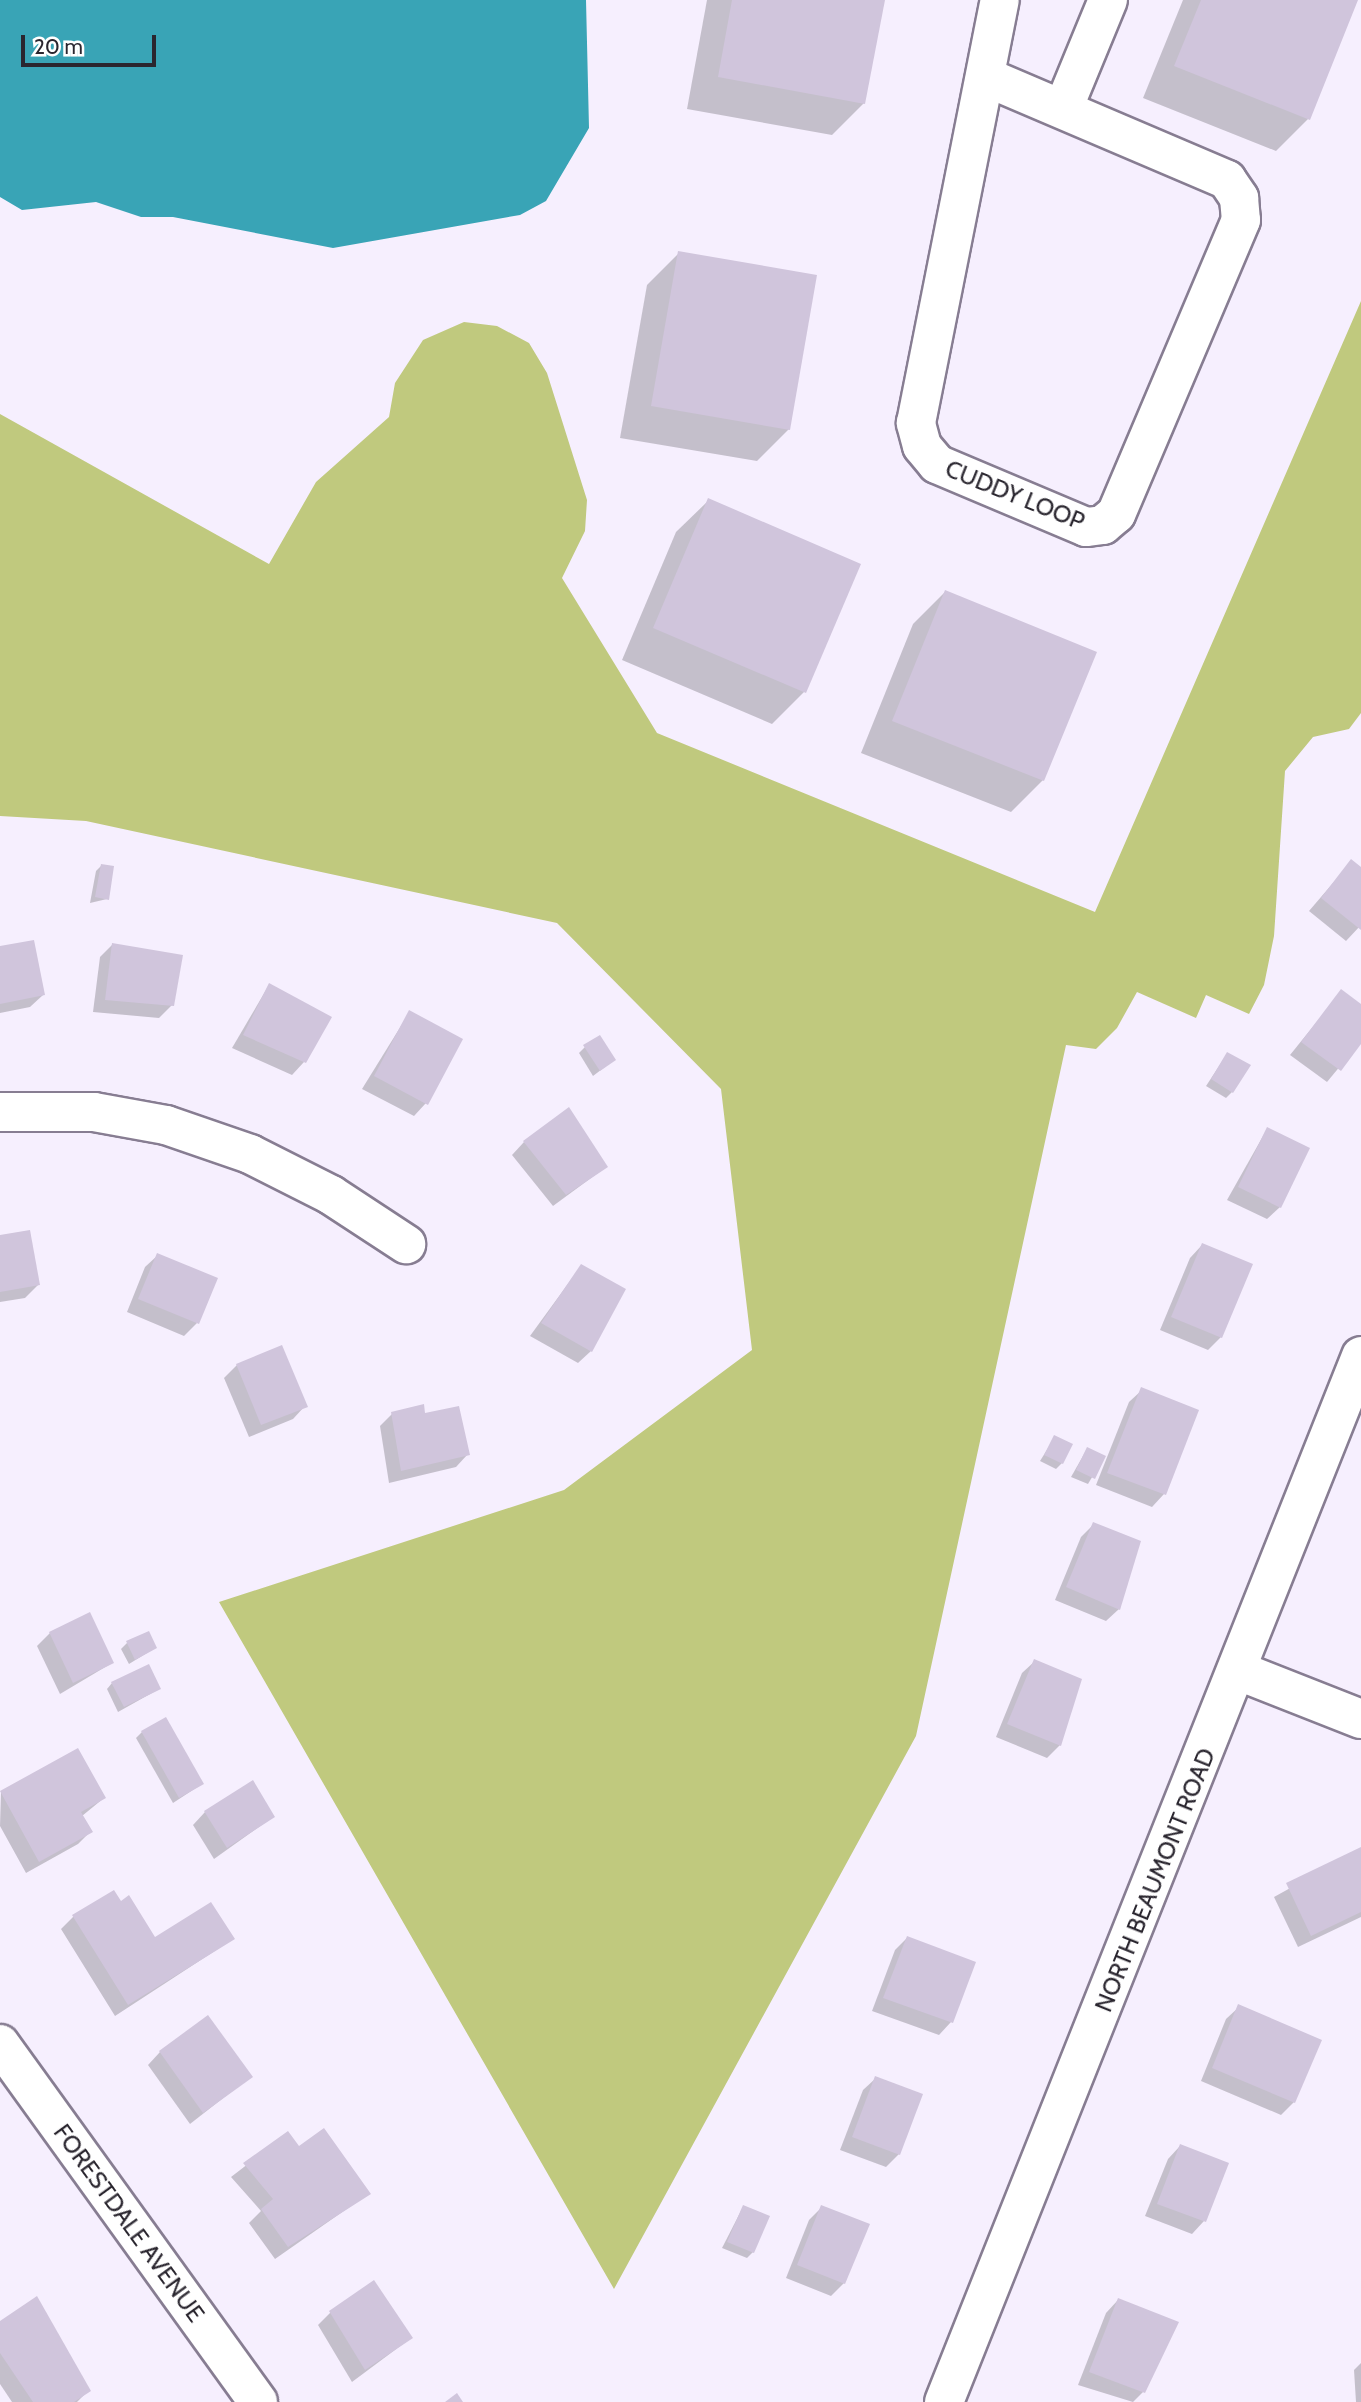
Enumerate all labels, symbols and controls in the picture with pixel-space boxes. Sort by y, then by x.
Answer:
scale bar [24,21,159,65]
text: 20 m [34,34,83,59]
street label: CUDDY LOOP [941,454,1089,536]
street label: NORTH BEAUMONT ROAD [1089,1744,1221,2016]
street label: FORESTDALE AVENUE [48,2119,210,2327]

